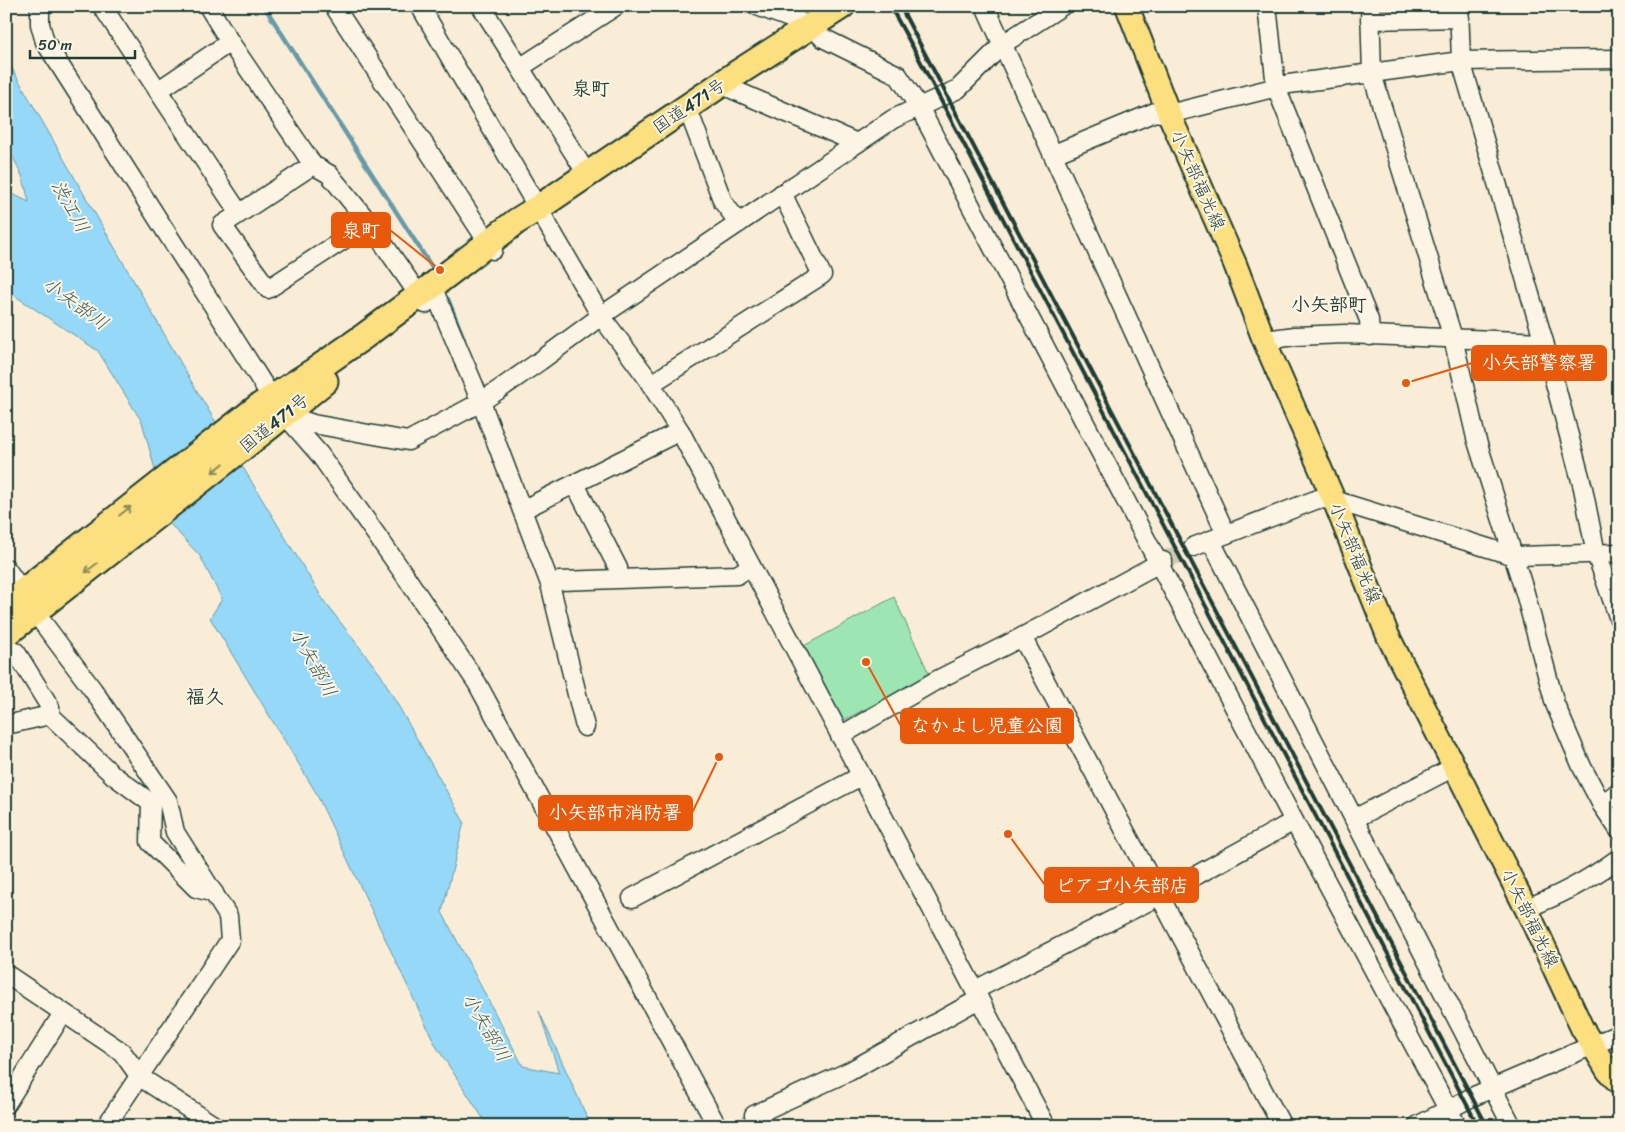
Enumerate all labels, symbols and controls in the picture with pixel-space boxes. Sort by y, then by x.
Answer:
scale bar [30,28,135,60]
text: 50 m [38,32,73,58]
street label: 国道471号 [646,69,732,143]
district label: 泉町 [572,72,610,105]
street label: 小矢部福光線 [1161,124,1235,236]
water label: 渋江川 [42,173,99,239]
callout: 泉町 [332,213,390,247]
text: 泉町 [342,214,380,247]
water label: 小矢部川 [35,268,116,339]
district label: 小矢部町 [1291,288,1367,321]
callout: 小矢部警察署 [1472,346,1606,380]
text: 小矢部警察署 [1482,346,1596,379]
street label: 国道471号 [232,384,316,462]
one-way arrow [212,462,225,473]
street label: 小矢部福光線 [1320,497,1390,609]
one-way arrow [119,506,132,517]
one-way arrow [85,563,98,574]
water label: 小矢部川 [281,621,346,703]
district label: 福久 [186,680,224,713]
callout: なかよし児童公園 [901,709,1073,743]
text: なかよし児童公園 [911,709,1063,742]
callout: 小矢部市消防署 [539,796,692,830]
text: 小矢部市消防署 [548,796,682,829]
street label: 小矢部福光線 [1492,862,1568,974]
callout: ピアゴ小矢部店 [1045,868,1198,902]
text: ピアゴ小矢部店 [1055,869,1189,902]
water label: 小矢部川 [453,986,520,1068]

